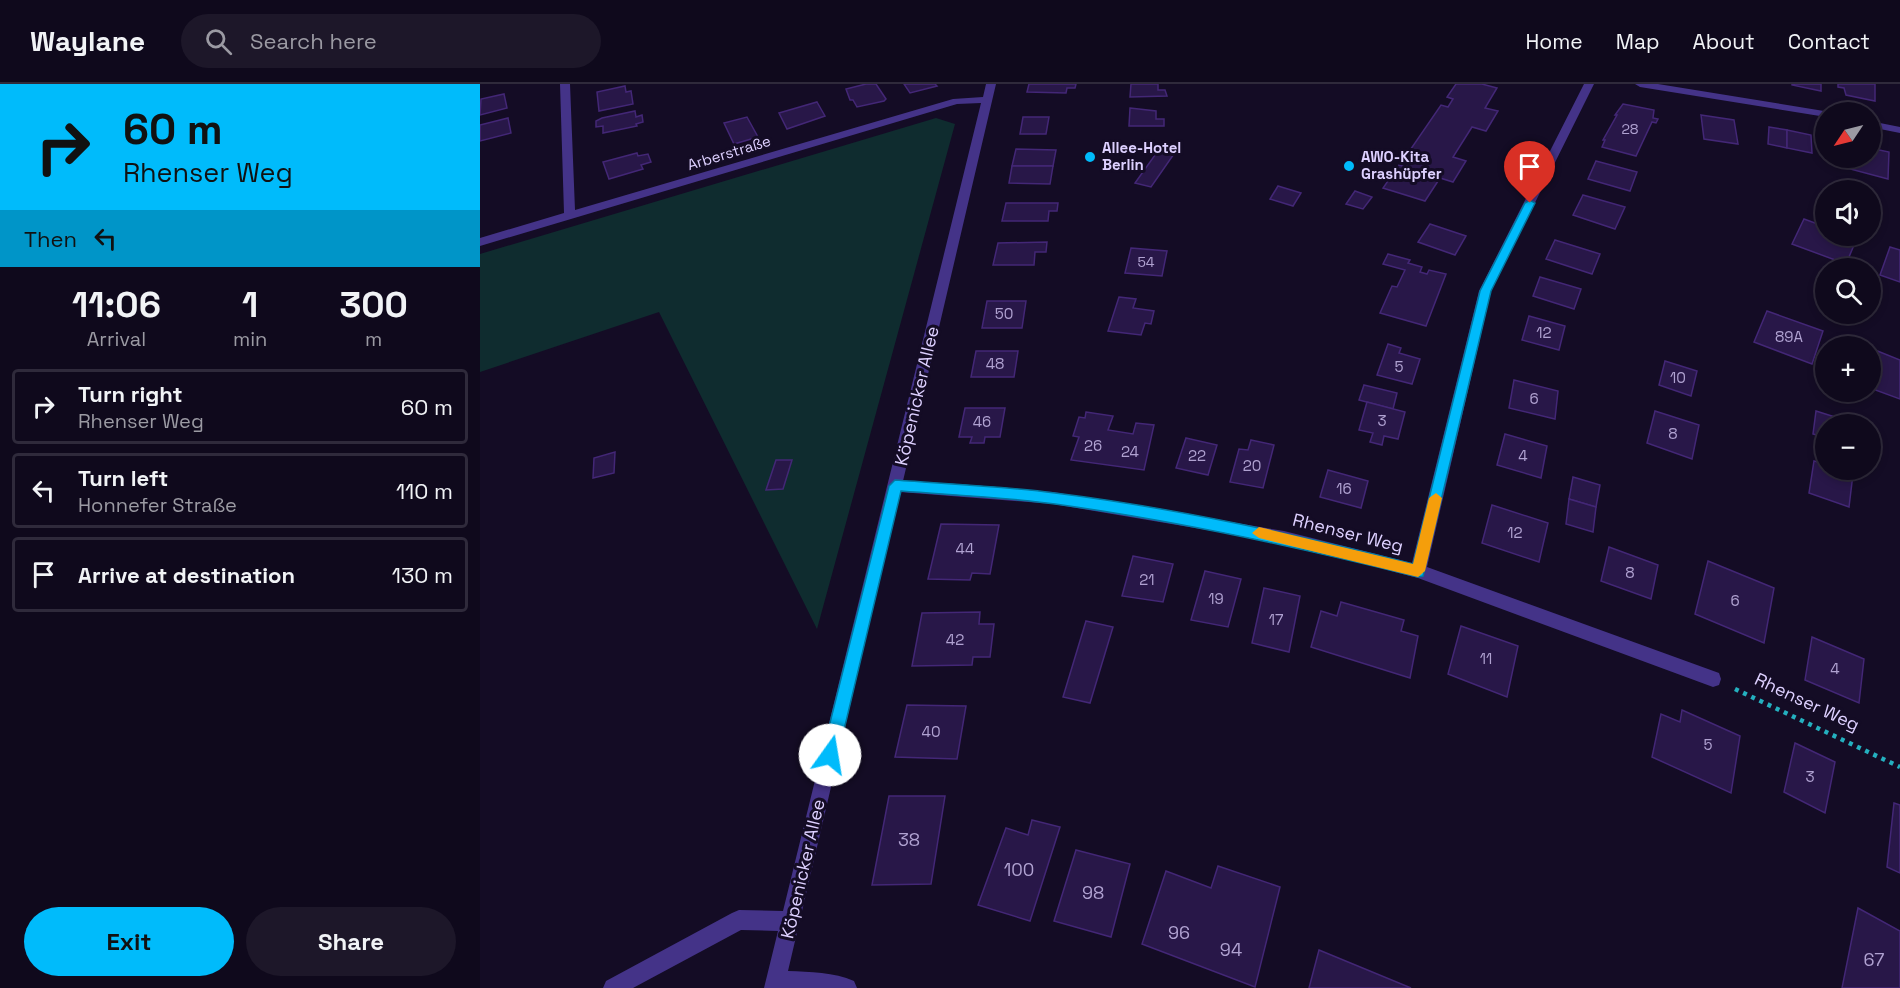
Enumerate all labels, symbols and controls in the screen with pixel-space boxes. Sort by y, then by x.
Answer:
search box [181,14,601,68]
text: Waylane [30,23,145,59]
icon: search [202,25,235,58]
text: Search here [250,27,377,55]
text: Home [1525,28,1583,55]
text: Map [1616,28,1660,55]
text: About [1693,28,1755,55]
text: Contact [1788,28,1870,55]
north arrow [1815,102,1881,168]
map controls [1815,102,1881,480]
text: 60 m [123,103,223,156]
icon: right [24,108,102,186]
house number: 28 [1621,120,1639,138]
street label: Arberstraße [685,131,773,174]
place label: Allee-Hotel Berlin [1102,138,1181,174]
pin [1504,141,1555,203]
place label: AWO-Kita Grashüpfer [1361,147,1442,183]
marker: Allee-Hotel Berlin [1083,150,1097,164]
icon: arrive [1513,150,1546,183]
text: Rhenser Weg [123,155,293,190]
marker: AWO-Kita Grashüpfer [1342,159,1356,173]
button: sound [1815,180,1881,246]
icon: left [89,222,122,255]
text: Then [24,225,77,253]
house number: 54 [1137,253,1155,271]
button: search [1815,258,1881,324]
text: 11:06 [72,282,161,328]
text: 1 [242,282,258,328]
text: 300 [339,282,408,328]
house number: 50 [995,304,1013,323]
house number: 12 [1536,323,1552,342]
street label: Köpenicker Allee [889,324,944,468]
text: Arrival [87,326,146,352]
text: min [233,326,267,352]
text: m [365,326,382,352]
house number: 89A [1775,327,1804,346]
button: + [1815,336,1881,402]
house number: 48 [986,354,1004,373]
house number: 5 [1395,357,1404,376]
house number: 10 [1670,368,1686,387]
text: Turn right [78,380,183,408]
house number: 6 [1529,389,1539,408]
icon: right [27,390,60,423]
text: 60 m [401,393,453,421]
text: Rhenser Weg [78,408,204,434]
house number: 3 [1377,411,1387,430]
house number: 46 [973,412,991,431]
button: − [1815,414,1881,480]
house number: 8 [1668,424,1678,443]
house number: 26 [1084,436,1102,455]
house number: 24 [1121,442,1139,461]
house number: 22 [1188,446,1206,465]
house number: 4 [1518,446,1528,465]
house number: 20 [1243,456,1261,475]
text: Turn left [78,464,168,492]
icon: left [27,474,60,507]
text: 110 m [396,477,453,505]
house number: 16 [1336,479,1352,498]
text: Honnefer Straße [78,492,237,518]
street label: Rhenser Weg [1290,508,1406,557]
house number: 12 [1507,523,1523,542]
house number: 44 [956,539,974,558]
icon: arrive [27,558,60,591]
text: Arrive at destination [78,561,295,589]
text: 130 m [392,561,453,589]
house number: 8 [1625,563,1635,582]
house number: 21 [1139,570,1155,589]
house number: 19 [1208,589,1224,608]
house number: 6 [1730,591,1740,610]
house number: 17 [1269,610,1283,629]
house number: 42 [946,630,964,649]
house number: 11 [1480,649,1492,668]
house number: 4 [1830,659,1840,678]
street label: Rhenser Weg [1751,667,1863,736]
house number: 40 [922,722,941,741]
position arrow [798,723,862,787]
house number: 5 [1704,735,1713,754]
house number: 3 [1805,767,1815,786]
street label: Köpenicker Allee [775,797,830,941]
house number: 38 [898,828,920,851]
house number: 100 [1004,858,1034,881]
house number: 98 [1082,881,1104,904]
button: Exit [24,907,234,976]
button: Share [246,907,456,976]
house number: 96 [1168,921,1190,944]
house number: 94 [1220,938,1242,961]
house number: 67 [1864,948,1884,971]

